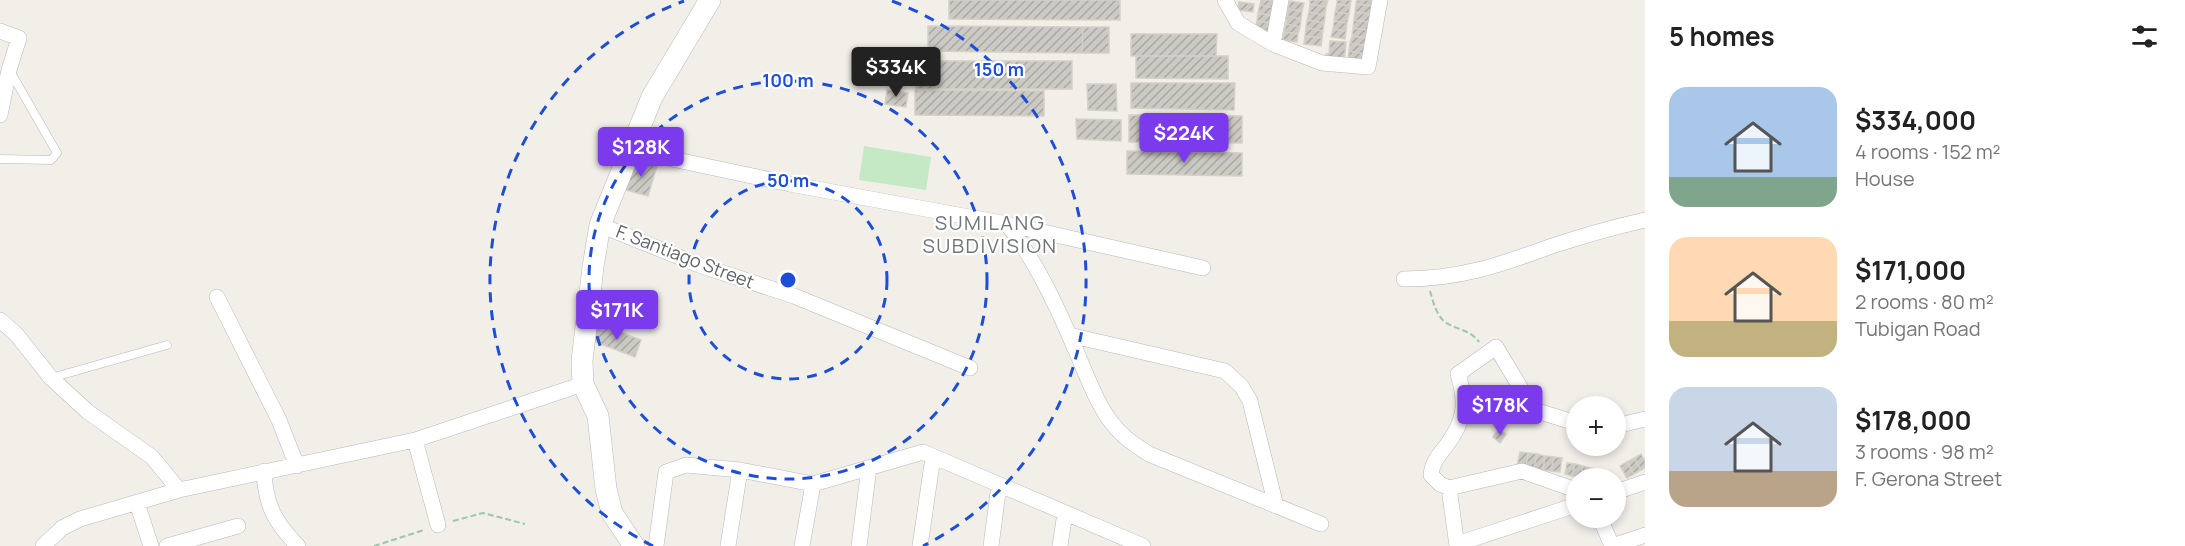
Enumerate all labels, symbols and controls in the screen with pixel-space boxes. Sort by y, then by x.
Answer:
text: 5 homes [1669,18,1775,54]
icon: filters [2128,20,2161,53]
pin: $334K [854,47,938,98]
text: $334K [866,53,926,80]
text: 150 m [974,57,1024,81]
text: 100 m [762,68,814,92]
text: $334,000 [1855,102,1976,138]
icon: home [1717,111,1789,183]
pin: $224K [1142,113,1226,164]
text: $224K [1153,119,1215,146]
pin: $128K [599,127,683,178]
text: $128K [612,133,670,160]
text: 4 rooms · 152 m² [1855,138,2001,165]
text: House [1855,165,1915,192]
text: 50 m [767,168,809,192]
district label: SUMILANG SUBDIVISION [922,209,1058,259]
street label: F. Santiago Street [613,219,758,293]
text: $171,000 [1855,252,1966,288]
icon: home [1717,261,1789,333]
centre of rings [778,270,798,290]
text: 2 rooms · 80 m² [1855,288,1994,315]
pin: $171K [575,290,659,341]
text: $171K [590,296,644,323]
text: Tubigan Road [1855,315,1981,342]
pin: $178K [1458,385,1542,436]
text: $178K [1471,391,1529,418]
map controls [1566,396,1626,528]
button: + [1566,396,1626,456]
text: $178,000 [1855,402,1972,438]
icon: home [1717,411,1789,483]
text: 3 rooms · 98 m² [1855,438,1994,465]
text: F. Gerona Street [1855,465,2002,492]
button: − [1566,468,1626,528]

